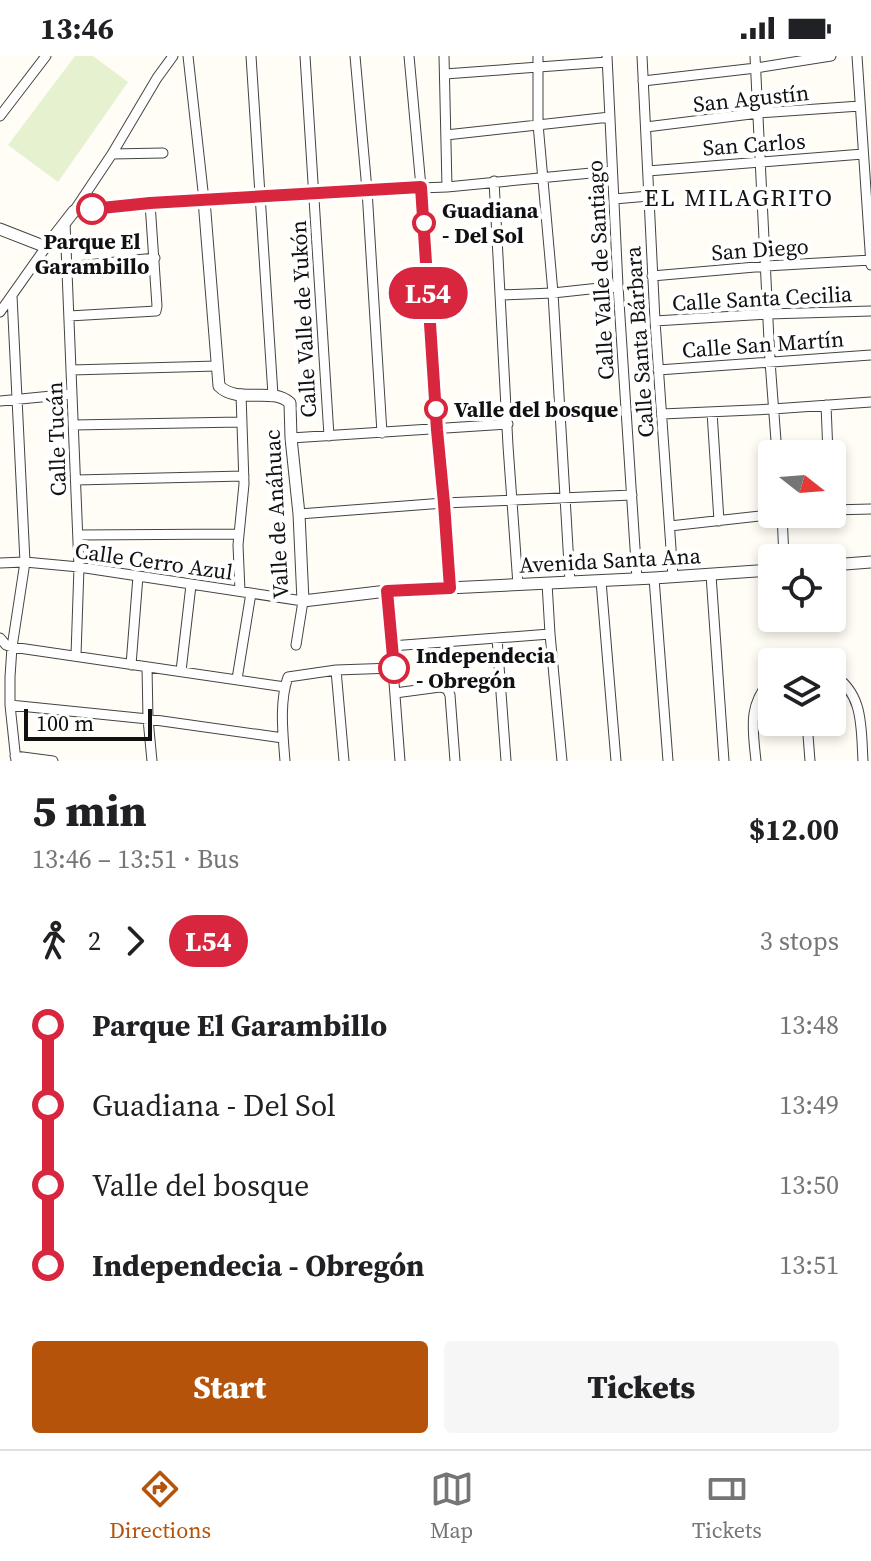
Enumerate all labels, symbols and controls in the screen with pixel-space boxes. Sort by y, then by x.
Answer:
text: 13:46 [40,8,114,49]
street label: San Agustín [692,77,810,119]
street label: San Carlos [702,125,806,163]
street label: Calle Valle de Santiago [579,159,621,381]
district label: EL MILAGRITO [644,181,834,214]
marker: Parque El Garambillo [77,194,107,224]
place label: Guadiana - Del Sol [442,195,539,250]
marker: Guadiana - Del Sol [413,212,435,234]
street label: Calle Valle de Yukón [283,219,323,419]
place label: Parque El Garambillo [35,226,149,281]
street label: San Diego [710,231,810,267]
street label: Calle Santa Bárbara [617,245,661,439]
line badge: L54 [382,267,474,319]
text: L54 [405,274,451,312]
street label: Calle Santa Cecilia [671,278,854,318]
street label: Calle San Martín [681,323,845,365]
street label: Calle Tucán [39,381,73,497]
place label: Valle del bosque [454,394,618,424]
marker: Valle del bosque [425,398,447,420]
street label: Valle de Anáhuac [257,428,295,599]
north arrow [758,440,846,528]
map controls [758,440,846,736]
street label: Calle Cerro Azul [73,535,235,587]
street label: Avenida Santa Ana [518,540,702,580]
button: locate [758,544,846,632]
place label: Independecia - Obregón [416,640,556,695]
button: layers [758,648,846,736]
marker: Independecia - Obregón [379,653,409,683]
scale bar [24,705,152,741]
text: 100 m [36,708,94,738]
text: 5 min [32,780,147,841]
text: $12.00 [749,809,839,850]
text: 13:46 – 13:51 · Bus [32,841,239,877]
icon: walk [32,919,76,963]
icon: forward [113,919,157,963]
text: L54 [185,922,232,960]
text: 2 [88,923,101,959]
text: 3 stops [760,923,839,959]
text: Parque El Garambillo [92,1005,387,1046]
text: 13:48 [779,1007,839,1043]
text: Guadiana - Del Sol [92,1085,336,1126]
text: 13:49 [779,1087,839,1123]
text: Valle del bosque [92,1165,309,1206]
text: 13:50 [779,1167,839,1203]
text: Independecia - Obregón [92,1245,425,1286]
text: 13:51 [779,1247,839,1283]
button: Start [32,1341,428,1433]
button: Tickets [444,1341,839,1433]
tab: Directions [109,1467,211,1545]
tab: Map [430,1467,474,1545]
tab: Tickets [692,1467,762,1545]

